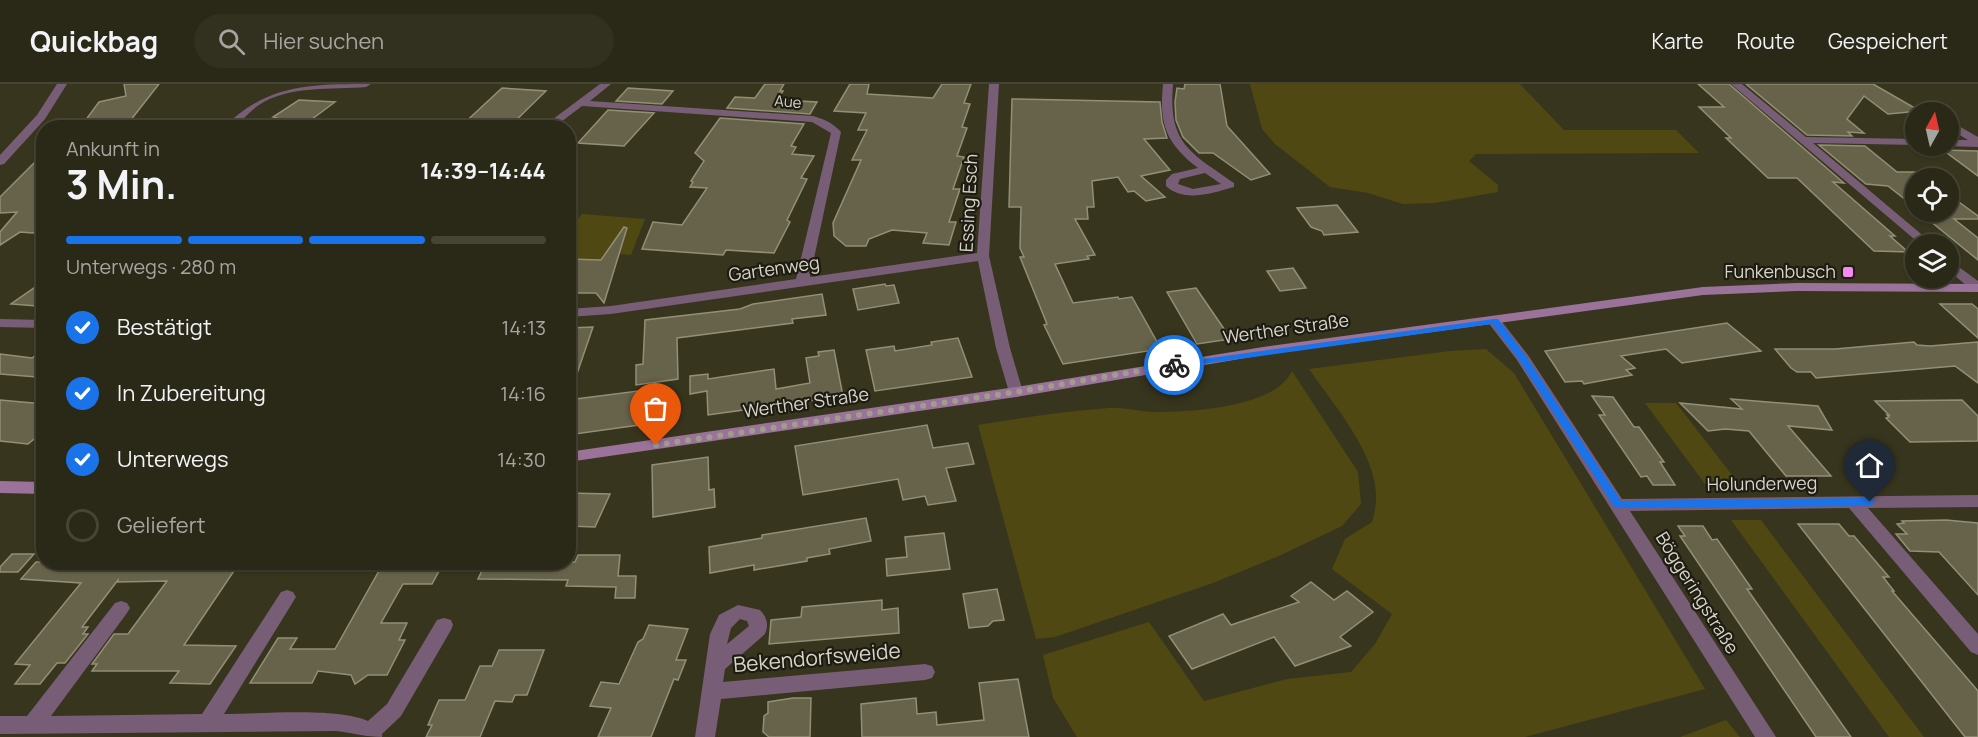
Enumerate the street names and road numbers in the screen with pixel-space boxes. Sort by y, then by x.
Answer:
street label: Aue [774,90,803,113]
street label: Essing Esch [953,153,983,253]
street label: Gartenweg [727,250,821,286]
street label: Werther Straße [1221,307,1350,349]
street label: Werther Straße [741,381,870,423]
street label: Holunderweg [1706,470,1818,496]
street label: Böggeringstraße [1651,527,1745,658]
street label: Bekendorfsweide [732,636,902,678]

